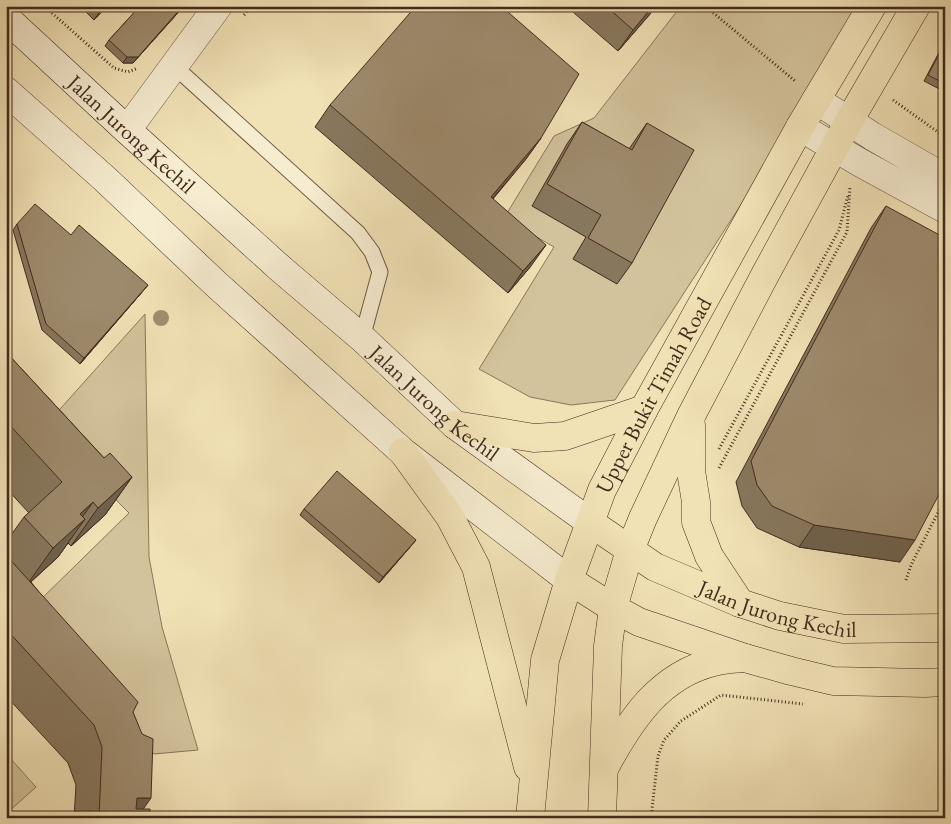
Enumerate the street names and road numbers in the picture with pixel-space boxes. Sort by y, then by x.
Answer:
street label: Jalan Jurong Kechil [60,67,202,200]
street label: Upper Bukit Timah Road [588,291,718,498]
street label: Jalan Jurong Kechil [362,337,505,467]
street label: Jalan Jurong Kechil [692,572,857,644]

